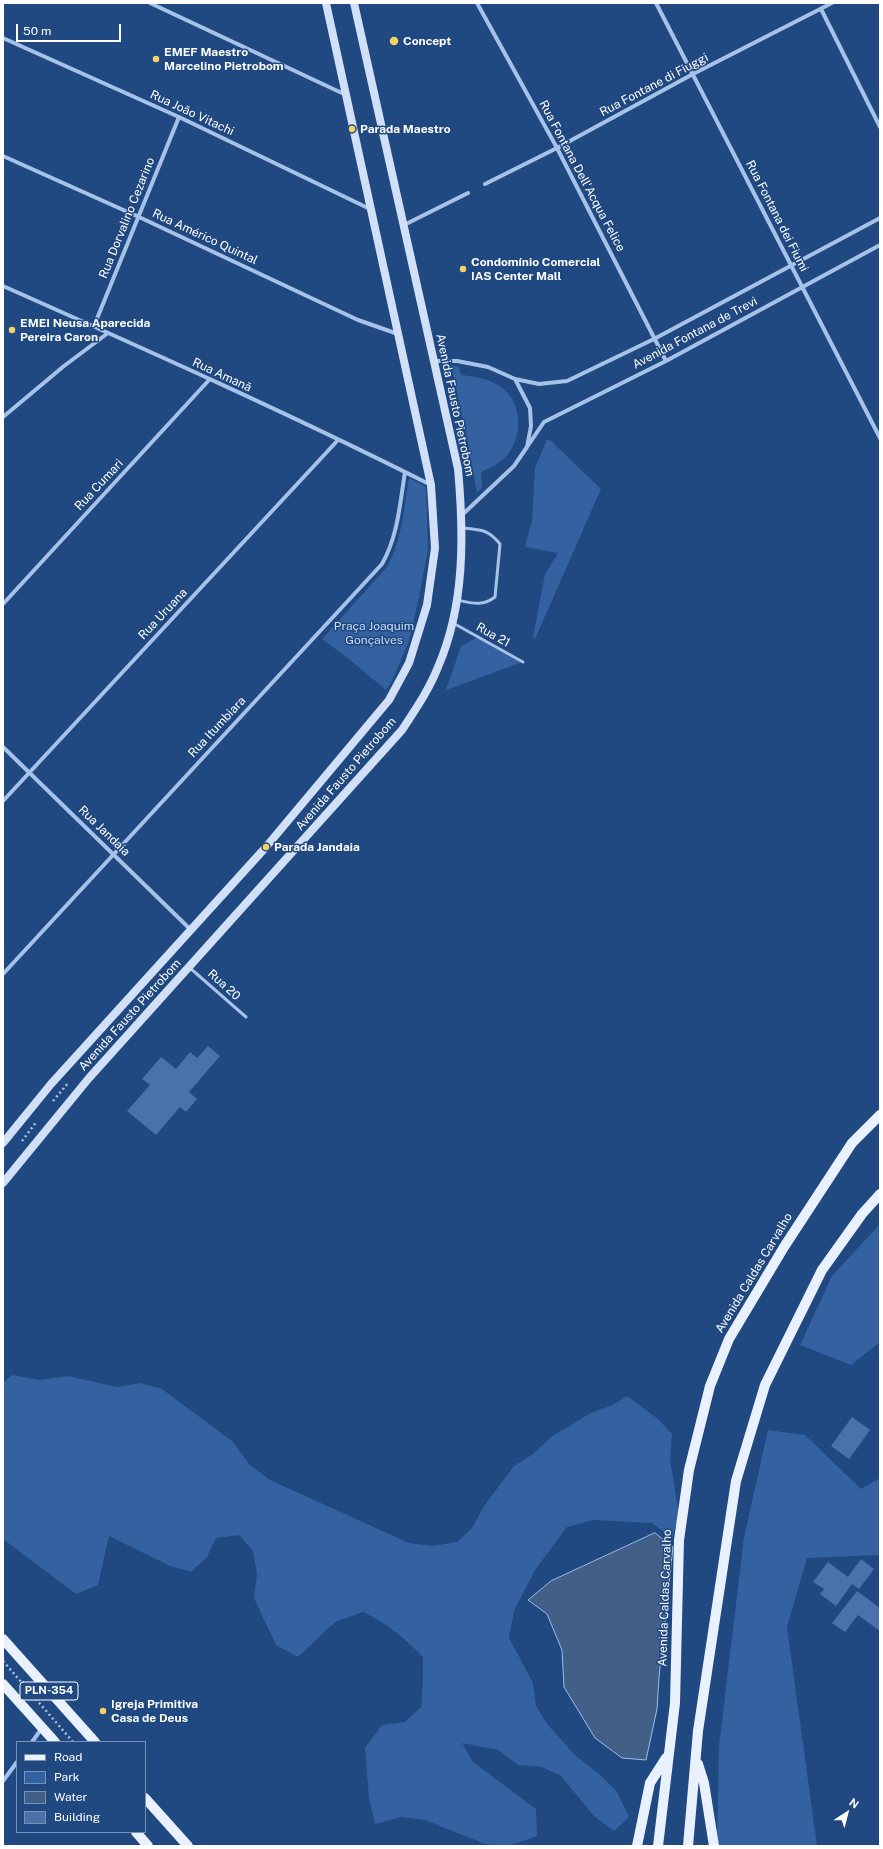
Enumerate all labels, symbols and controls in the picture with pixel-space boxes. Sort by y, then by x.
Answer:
scale bar [18,16,123,42]
text: 50 m [23,24,51,38]
place label: Concept [403,34,451,48]
marker: Concept [388,35,400,47]
place label: EMEF Maestro Marcelino Pietrobom [164,45,284,73]
street label: Rua Fontane di Fiuggi [597,50,711,120]
marker: EMEF Maestro Marcelino Pietrobom [151,54,161,64]
street label: Rua João Vitachi [148,87,236,139]
street label: Rua Fontana Dell'Acqua Felice [536,98,628,254]
place label: Parada Maestro [360,122,451,136]
marker: Parada Maestro [347,124,357,134]
street label: Rua Dorvalino Cezarino [96,155,158,281]
street label: Rua Fontana dei Fiumi [743,158,811,274]
street label: Rua Américo Quintal [150,206,260,268]
place label: Condomínio Comercial IAS Center Mall [471,255,600,283]
marker: Condomínio Comercial IAS Center Mall [458,264,468,274]
street label: Avenida Fontana de Trevi [630,294,760,372]
place label: EMEI Neusa Aparecida Pereira Caron [20,316,150,344]
marker: EMEI Neusa Aparecida Pereira Caron [7,325,17,335]
street label: Avenida Fausto Pietrobom [433,332,477,478]
street label: Rua Amanã [190,355,254,395]
street label: Rua Cumari [72,457,126,513]
street label: Rua Uruana [136,585,190,643]
park label: Praça Joaquim Gonçalves [334,619,414,647]
street label: Rua 21 [474,620,512,650]
street label: Rua Itumbiara [185,694,249,760]
street label: Avenida Fausto Pietrobom [293,714,399,834]
street label: Rua Jandaia [75,803,133,859]
place label: Parada Jandaia [274,840,360,854]
marker: Parada Jandaia [261,842,271,852]
street label: Avenida Fausto Pietrobom [76,956,184,1074]
street label: Rua 20 [205,967,243,1003]
street label: Avenida Caldas Carvalho [712,1210,796,1336]
street label: Avenida Caldas Carvalho [655,1529,675,1667]
road number: PLN-354 [20,1682,78,1700]
place label: Igreja Primitiva Casa de Deus [111,1697,198,1725]
marker: Igreja Primitiva Casa de Deus [98,1706,108,1716]
legend [16,1741,146,1833]
text: Road [54,1750,82,1764]
text: Park [54,1770,80,1784]
text: Water [54,1790,87,1804]
north arrow [827,1793,867,1833]
text: N [847,1796,861,1811]
text: Building [54,1810,100,1824]

